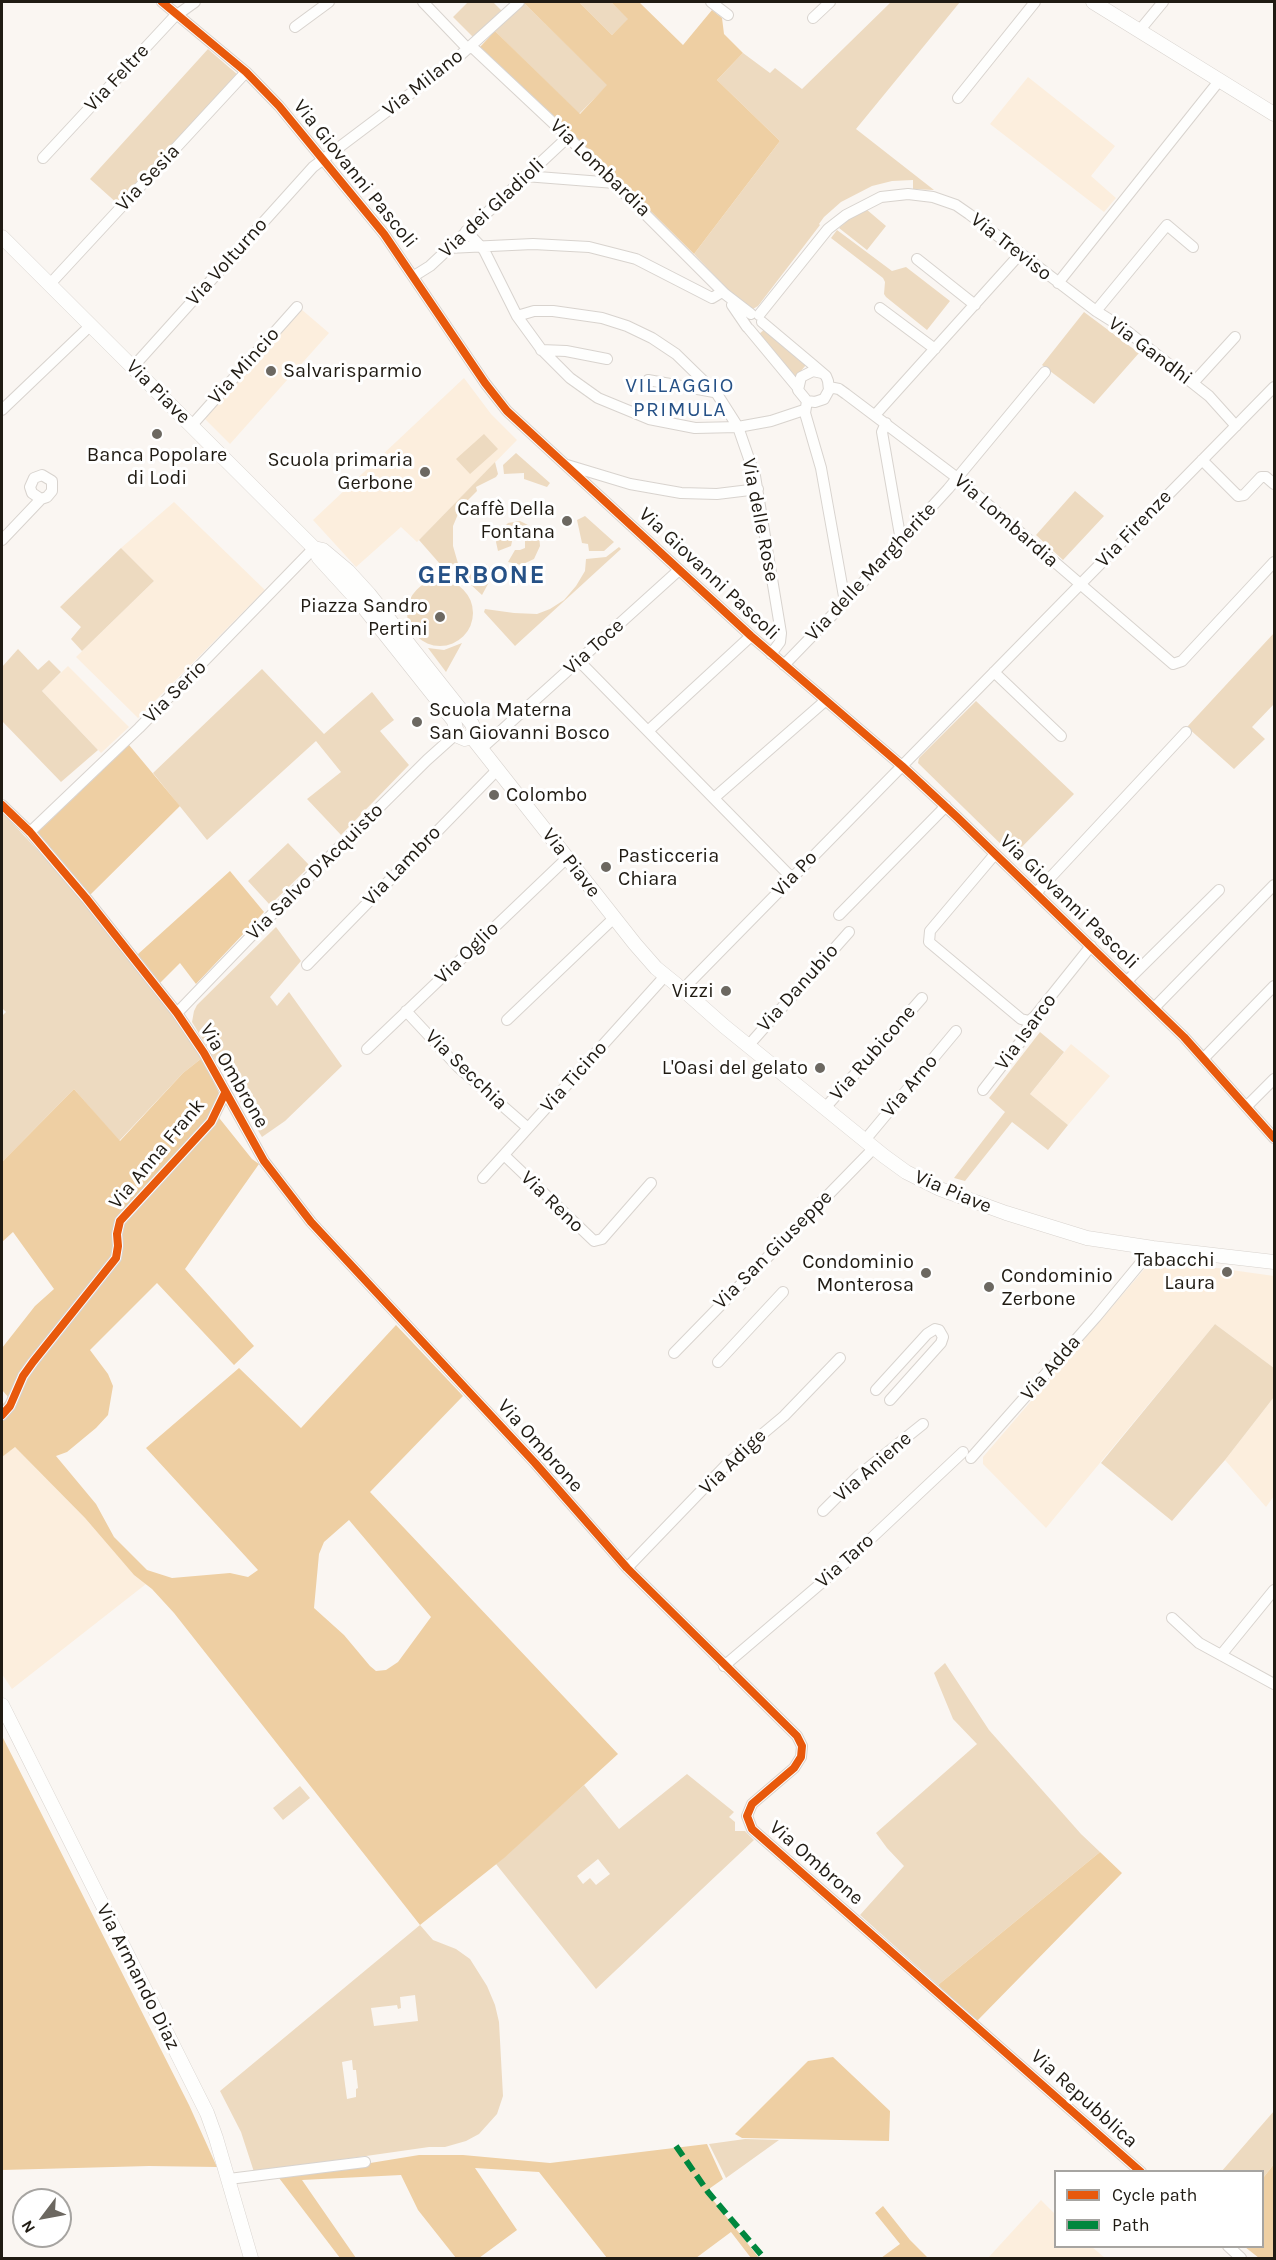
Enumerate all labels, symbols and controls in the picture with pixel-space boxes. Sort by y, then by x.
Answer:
street label: Via Feltre [80,39,154,117]
street label: Via Milano [378,44,468,122]
street label: Via Giovanni Pascoli [288,95,422,253]
street label: Via Lombardia [545,114,655,222]
street label: Via Sesia [111,140,185,216]
street label: Via dei Gladioli [434,153,550,263]
street label: Via Treviso [966,208,1056,286]
street label: Via Volturno [181,213,273,311]
street label: Via Gandhi [1103,312,1197,390]
street label: Via Mincio [203,323,285,409]
street label: Via Piave [121,355,195,429]
place label: Salvarisparmio [283,359,422,383]
marker: Salvarisparmio [264,364,278,378]
district label: VILLAGGIO PRIMULA [625,373,735,423]
marker: Banca Popolare di Lodi [150,427,164,441]
place label: Banca Popolare di Lodi [87,443,227,490]
place label: Scuola primaria Gerbone [267,448,413,495]
street label: Via delle Rose [736,456,784,584]
marker: Scuola primaria Gerbone [418,465,432,479]
street label: Via Lombardia [949,469,1063,573]
street label: Via Firenze [1091,485,1177,573]
place label: Caffè Della Fontana [457,497,555,544]
street label: Via delle Margherite [801,498,941,646]
street label: Via Giovanni Pascoli [634,502,784,646]
marker: Caffè Della Fontana [560,514,574,528]
district label: GERBONE [418,560,546,592]
place label: Piazza Sandro Pertini [300,594,428,641]
marker: Piazza Sandro Pertini [433,610,447,624]
street label: Via Toce [559,614,629,680]
street label: Via Serio [138,655,212,729]
place label: Scuola Materna San Giovanni Bosco [429,698,610,745]
marker: Scuola Materna San Giovanni Bosco [410,715,424,729]
place label: Colombo [506,783,587,807]
marker: Colombo [487,788,501,802]
street label: Via Salvo D'Acquisto [242,799,388,945]
street label: Via Lambro [358,821,446,911]
street label: Via Piave [537,824,605,902]
street label: Via Giovanni Pascoli [994,829,1144,975]
place label: Pasticceria Chiara [618,844,719,891]
street label: Via Po [767,846,823,902]
marker: Pasticceria Chiara [599,860,613,874]
street label: Via Oglio [430,917,504,989]
street label: Via Danubio [752,939,844,1037]
place label: Vizzi [672,979,714,1003]
marker: Vizzi [719,984,733,998]
street label: Via Isarco [990,989,1062,1075]
street label: Via Rubicone [825,1000,921,1106]
street label: Via Ombrone [194,1019,274,1133]
street label: Via Secchia [420,1025,512,1115]
street label: Via Ticino [536,1036,612,1118]
street label: Via Arno [877,1050,943,1122]
place label: L'Oasi del gelato [662,1056,808,1080]
marker: L'Oasi del gelato [813,1061,827,1075]
street label: Via Anna Frank [104,1094,210,1214]
street label: Via Piave [911,1165,995,1219]
street label: Via Reno [515,1166,589,1238]
street label: Via San Giuseppe [709,1186,837,1314]
place label: Tabacchi Laura [1134,1248,1215,1295]
place label: Condominio Monterosa [802,1250,914,1297]
place label: Condominio Zerbone [1001,1264,1113,1311]
marker: Tabacchi Laura [1220,1265,1234,1279]
marker: Condominio Monterosa [919,1266,933,1280]
marker: Condominio Zerbone [982,1280,996,1294]
street label: Via Adda [1016,1330,1086,1406]
street label: Via Ombrone [492,1395,588,1497]
street label: Via Adige [695,1424,771,1500]
street label: Via Aniene [829,1427,917,1507]
street label: Via Taro [811,1529,879,1593]
street label: Via Ombrone [764,1816,868,1910]
street label: Via Armando Diaz [91,1900,185,2054]
street label: Via Repubblica [1025,2045,1143,2153]
legend [1054,2170,1264,2248]
text: Cycle path [1112,2184,1197,2206]
north arrow [12,2188,72,2248]
text: Path [1112,2214,1150,2236]
text: N [17,2217,39,2237]

